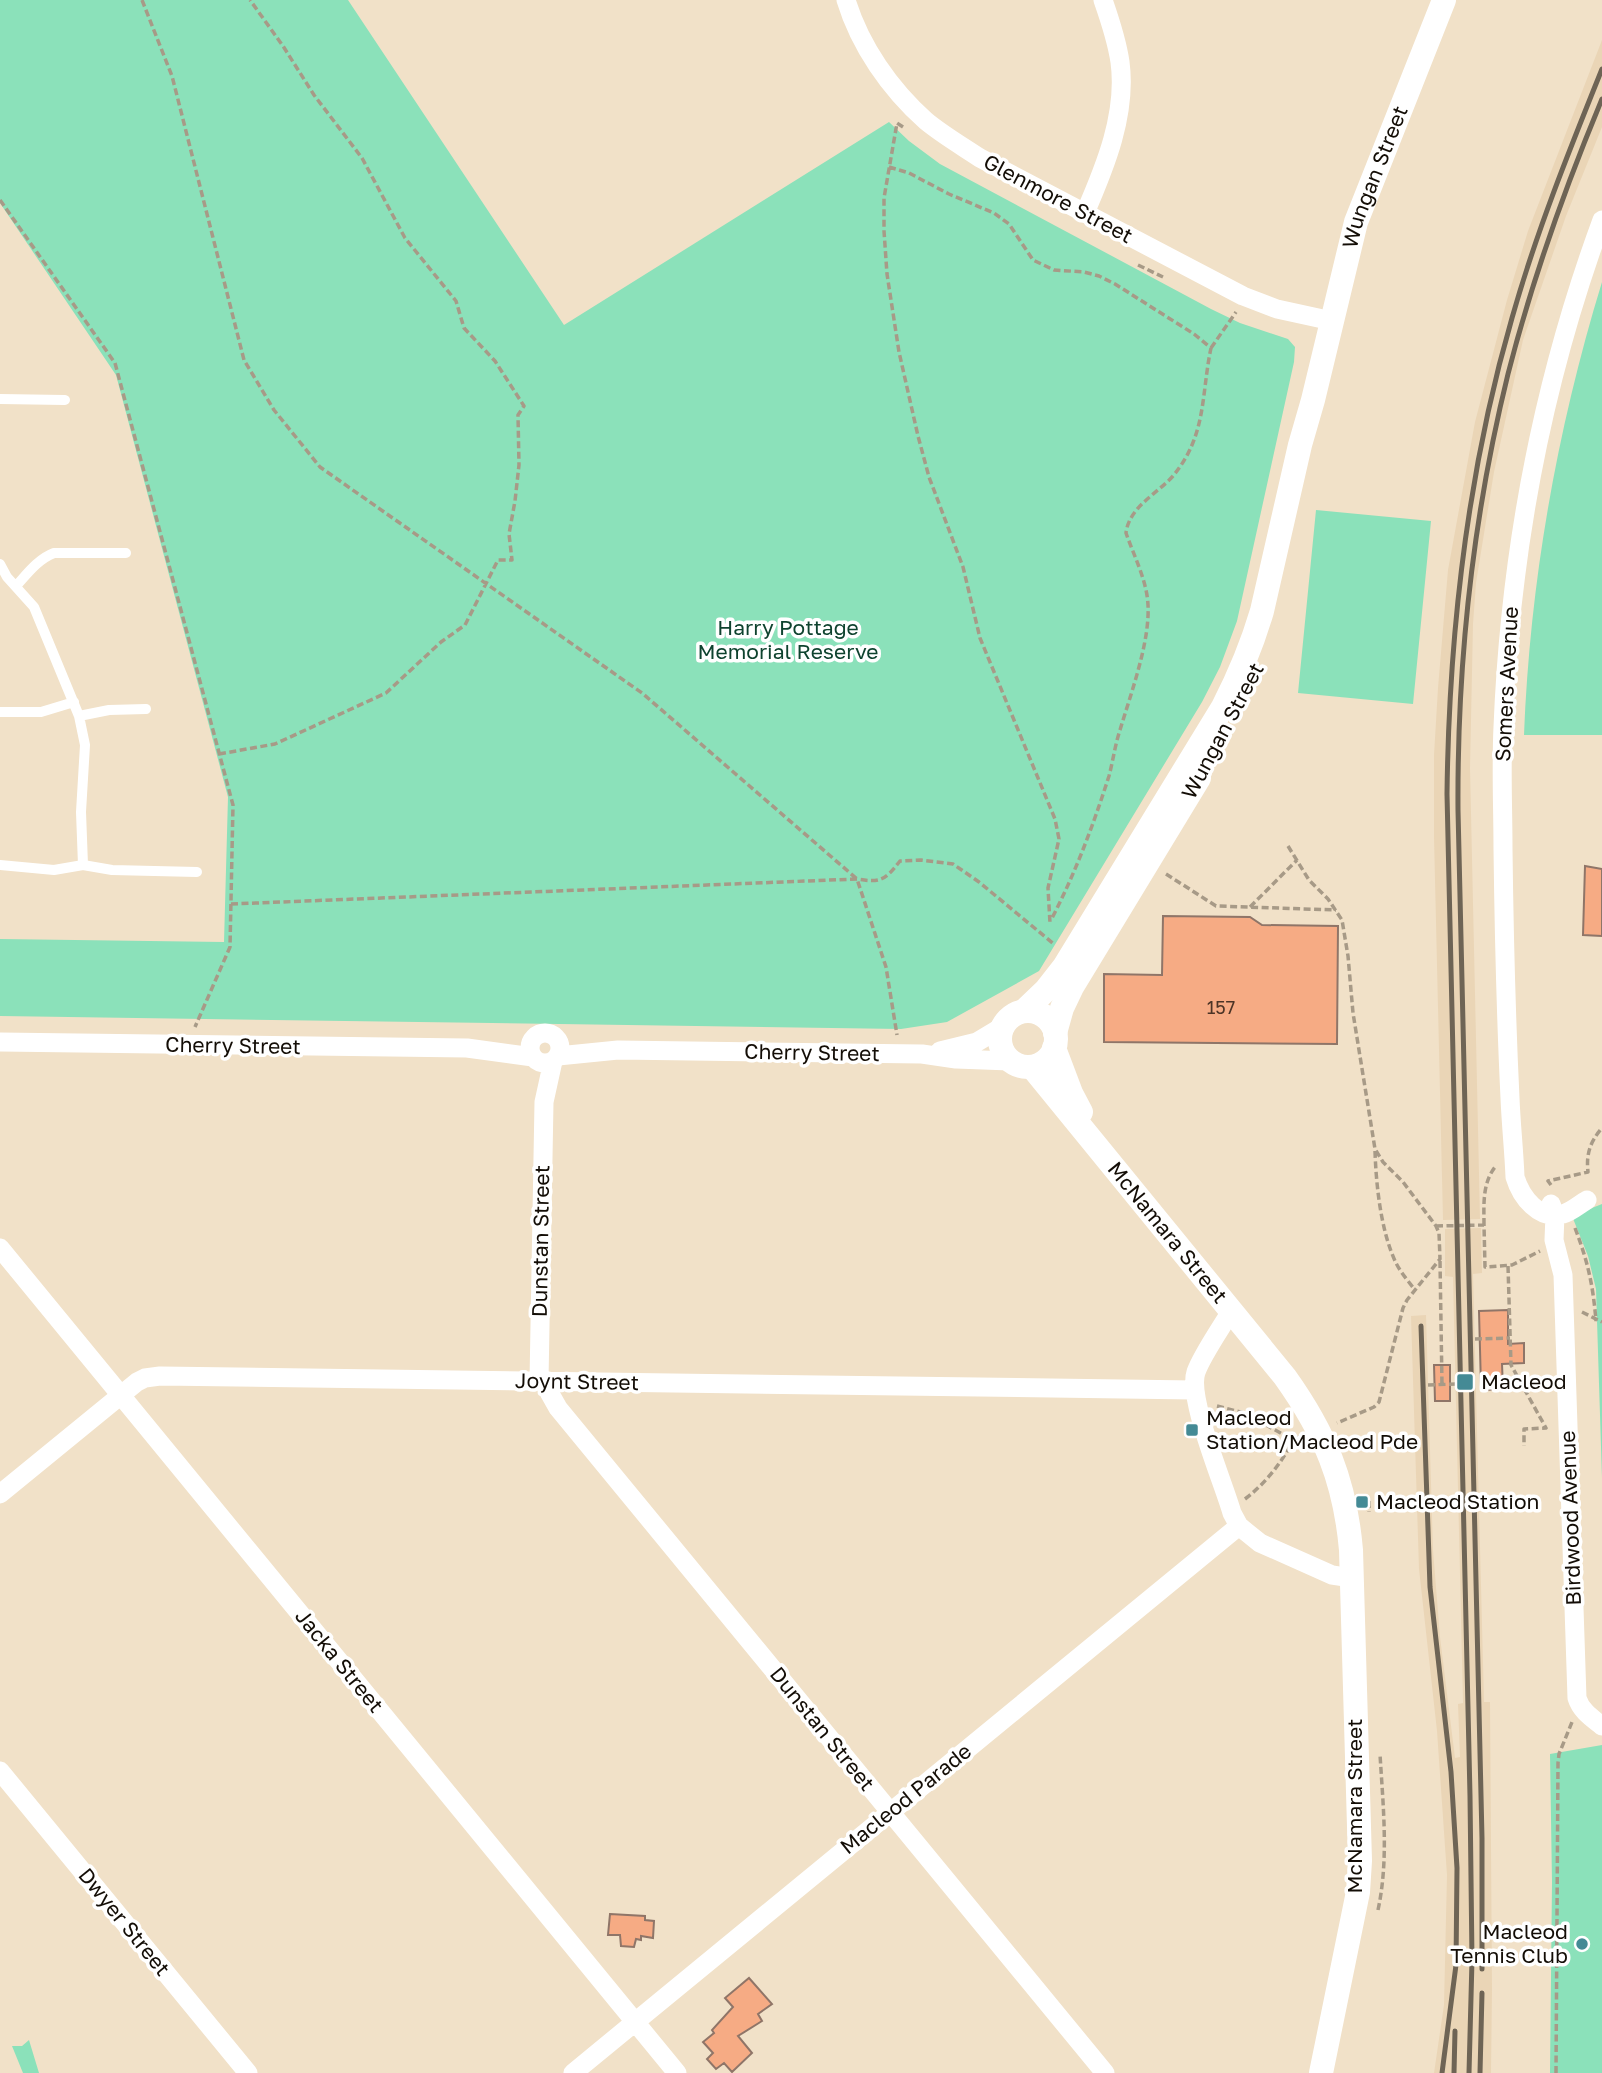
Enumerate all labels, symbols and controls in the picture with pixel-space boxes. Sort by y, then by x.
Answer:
street label: Wungan Street [1336,102,1413,251]
street label: Glenmore Street [979,148,1137,248]
street label: Somers Avenue [1489,606,1523,762]
park label: Harry Pottage Memorial Reserve [698,614,878,664]
street label: Wungan Street [1175,658,1269,803]
house number: 157 [1207,996,1235,1018]
street label: Cherry Street [165,1031,301,1059]
street label: Cherry Street [744,1038,880,1066]
street label: McNamara Street [1103,1156,1234,1308]
street label: Dunstan Street [526,1165,554,1317]
street label: Joynt Street [515,1367,639,1395]
place label: Macleod [1481,1368,1567,1394]
marker: Macleod [1455,1372,1475,1392]
place label: Macleod Station/Macleod Pde [1206,1404,1418,1454]
marker: Macleod Station/Macleod Pde [1184,1422,1200,1438]
street label: Birdwood Avenue [1554,1430,1586,1606]
place label: Macleod Station [1376,1488,1539,1514]
marker: Macleod Station [1354,1494,1370,1510]
street label: Jacka Street [290,1603,389,1717]
street label: Dunstan Street [765,1661,881,1796]
street label: McNamara Street [1341,1718,1367,1894]
street label: Macleod Parade [835,1737,976,1859]
street label: Dwyer Street [73,1862,176,1981]
place label: Macleod Tennis Club [1450,1918,1568,1968]
marker: Macleod Tennis Club [1574,1936,1590,1952]

